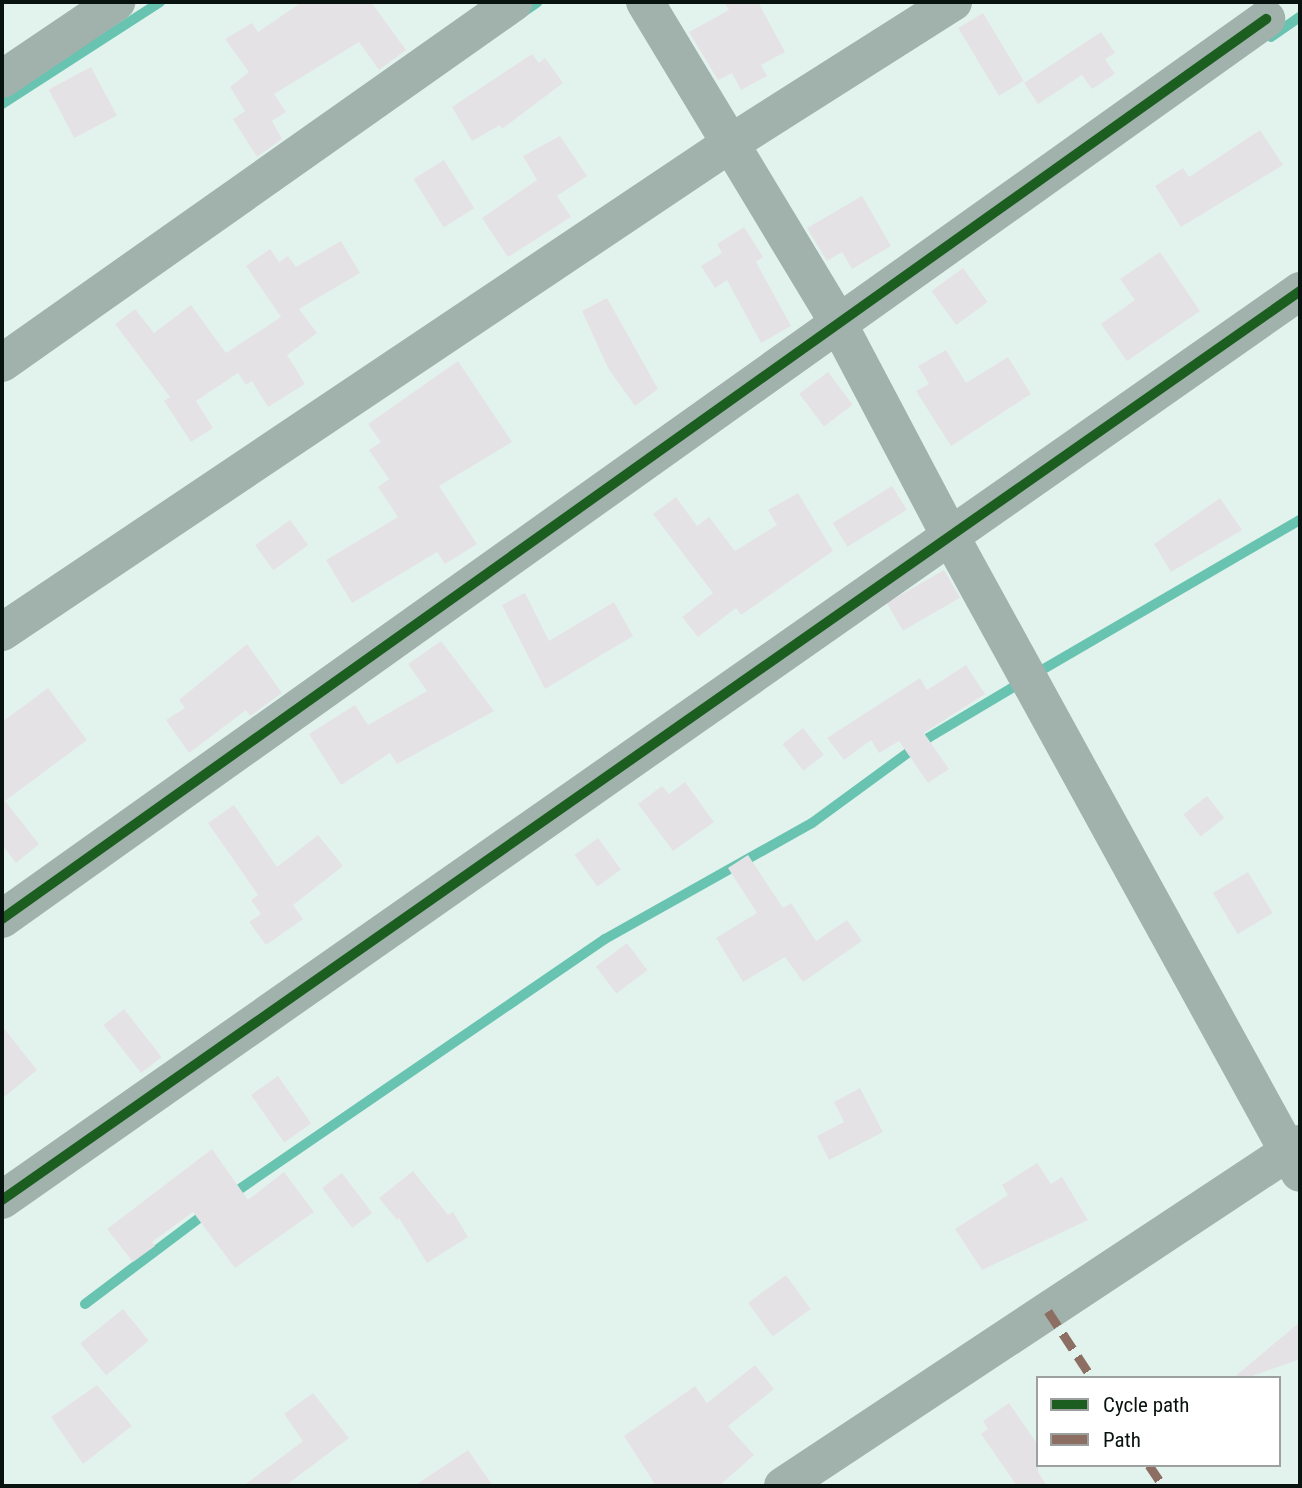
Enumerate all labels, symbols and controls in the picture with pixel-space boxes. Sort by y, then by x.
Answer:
legend [1036,1376,1281,1467]
text: Cycle path [1103,1393,1189,1417]
text: Path [1103,1428,1141,1452]

